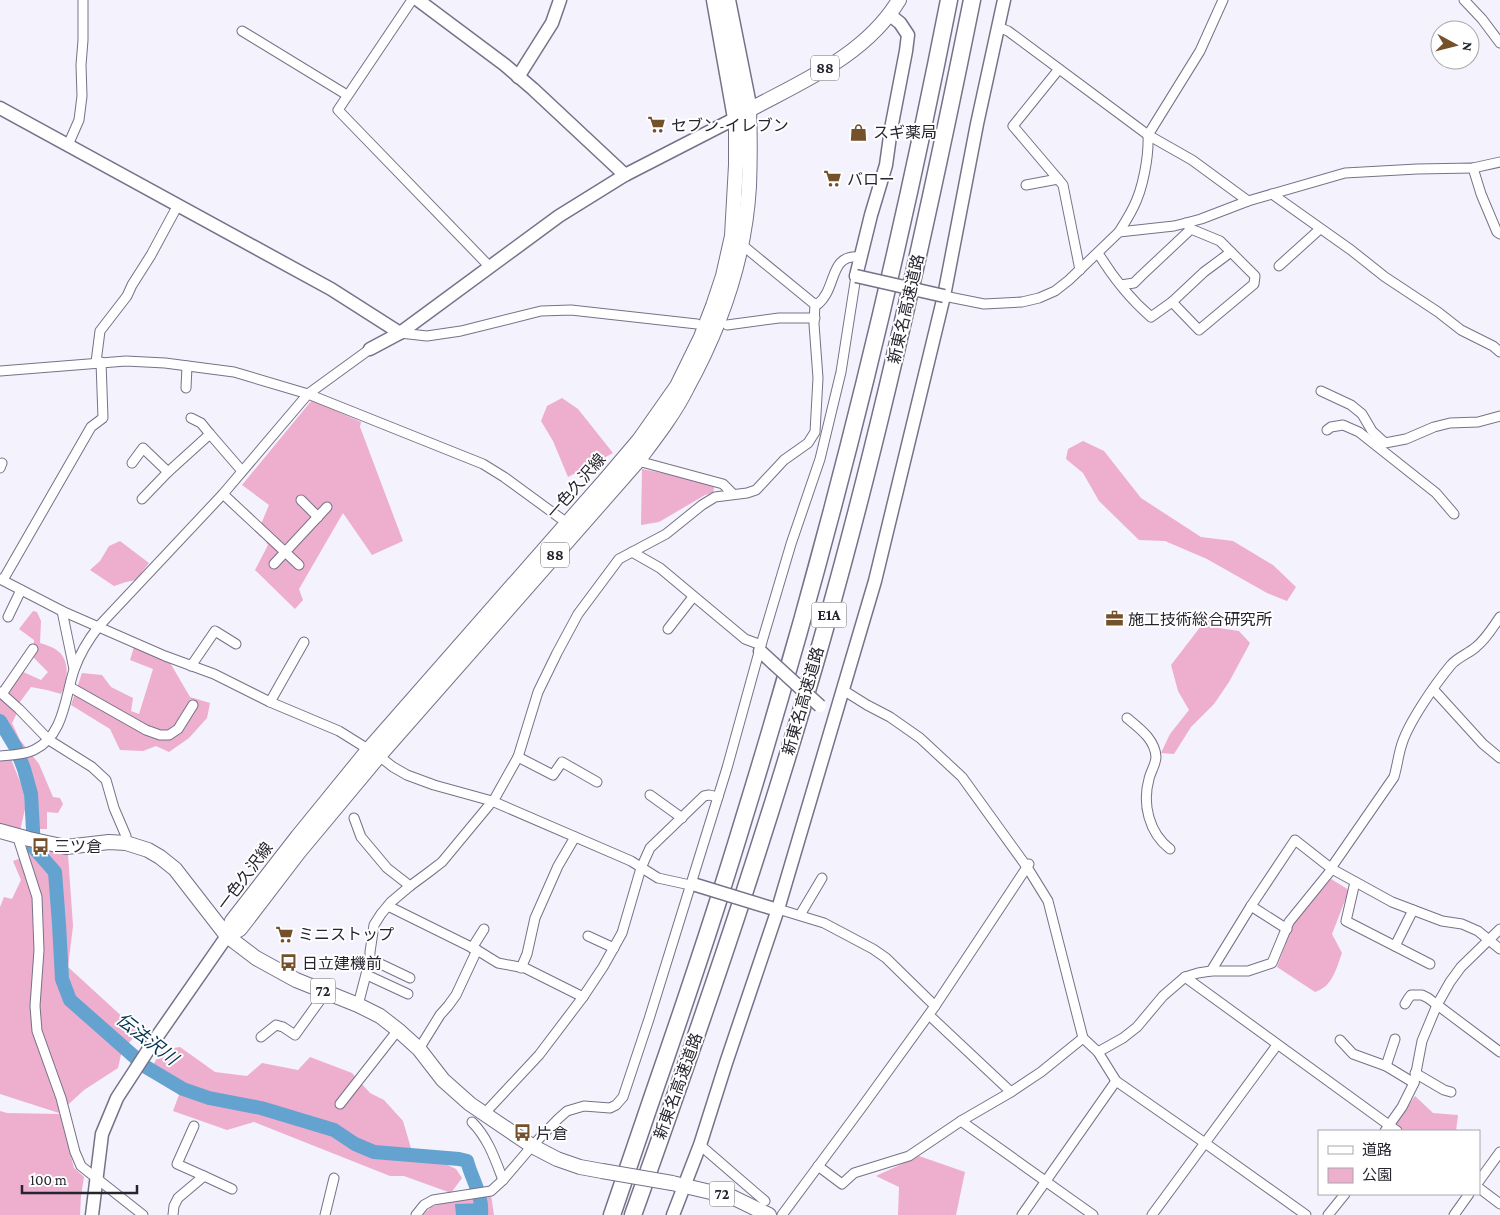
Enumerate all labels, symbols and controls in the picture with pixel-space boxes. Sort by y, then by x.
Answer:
north arrow [1430,20,1480,70]
text: N [1459,41,1476,53]
road number: 88 [811,56,839,80]
supermarket icon: セブン-イレブン [647,115,667,135]
place label: セブン-イレブン [671,117,789,134]
shop icon: スギ薬局 [849,122,869,142]
place label: スギ薬局 [873,124,937,141]
supermarket icon: バロー [823,169,843,189]
place label: バロー [847,171,895,188]
street label: 新東名高速道路 [885,253,927,365]
street label: 一色久沢線 [543,450,609,522]
road number: 88 [541,542,569,568]
road number: E1A [812,602,846,628]
office icon: 施工技術総合研究所 [1104,609,1124,629]
place label: 施工技術総合研究所 [1128,611,1272,628]
street label: 新東名高速道路 [779,645,827,757]
bus stop icon: 三ツ倉 [30,836,50,856]
place label: 三ツ倉 [54,838,102,855]
street label: 一色久沢線 [214,839,276,913]
supermarket icon: ミニストップ [274,924,294,944]
place label: ミニストップ [298,926,394,943]
bus stop icon: 日立建機前 [278,953,298,973]
place label: 日立建機前 [302,955,382,972]
road number: 72 [310,978,336,1004]
water label: 伝法沢川 [112,1009,183,1070]
street label: 新東名高速道路 [651,1030,705,1142]
bus stop icon: 片倉 [512,1123,532,1143]
place label: 片倉 [536,1125,568,1142]
legend [1318,1130,1480,1195]
text: 道路 [1362,1142,1392,1158]
scale bar [22,1162,138,1194]
text: 公園 [1362,1167,1392,1183]
text: 100 m [30,1172,67,1188]
road number: 72 [710,1182,734,1206]

